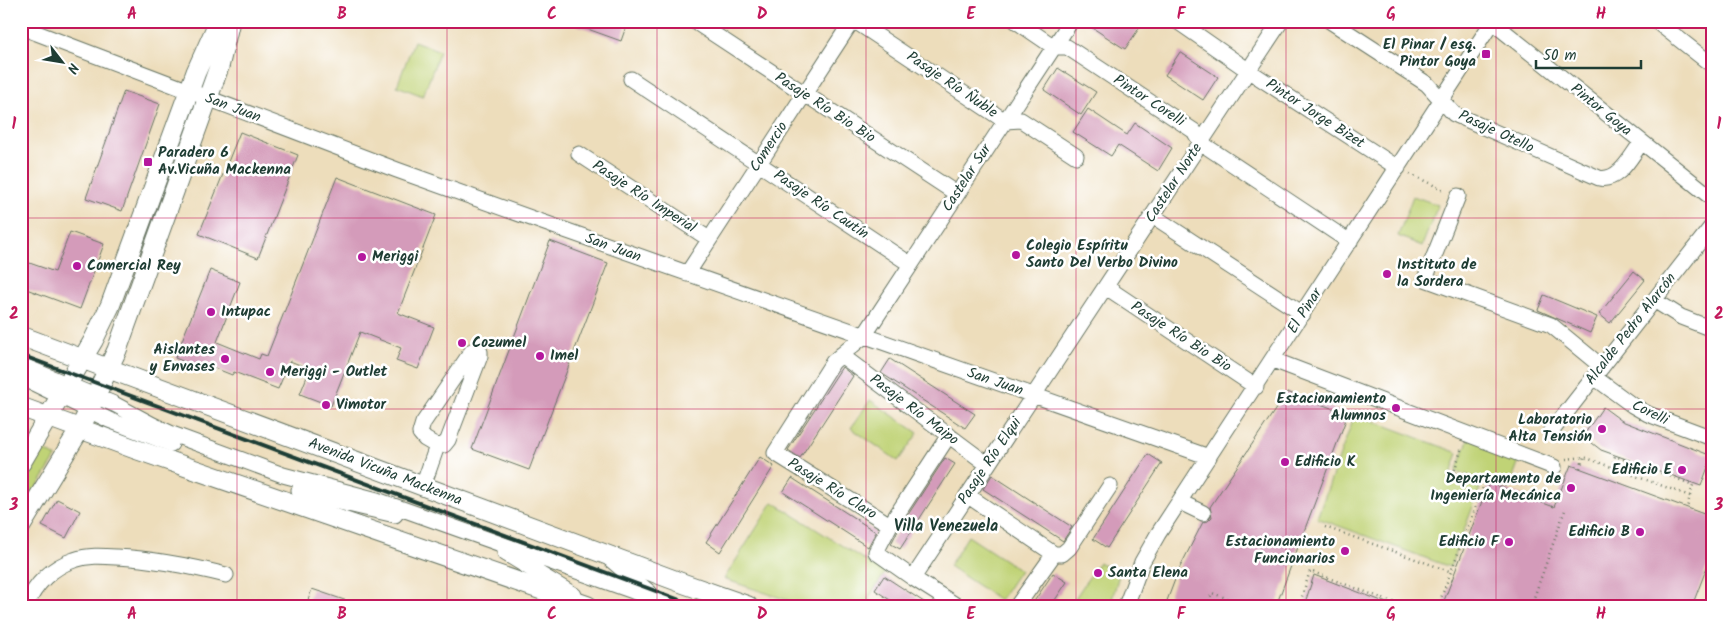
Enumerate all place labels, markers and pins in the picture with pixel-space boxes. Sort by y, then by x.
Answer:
place label: El Pinar / esq. Pintor Goya [1383,33,1476,74]
marker: El Pinar / esq. Pintor Goya [1480,48,1492,60]
place label: Paradero 6 Av.Vicuña Mackenna [158,141,291,182]
marker: Paradero 6 Av.Vicuña Mackenna [142,156,154,168]
place label: Colegio Espíritu Santo Del Verbo Divino [1026,234,1178,275]
place label: Meriggi [372,245,419,269]
marker: Colegio Espíritu Santo Del Verbo Divino [1010,249,1022,261]
marker: Meriggi [356,251,368,263]
place label: Instituto de la Sordera [1397,253,1477,294]
place label: Comercial Rey [87,254,181,278]
marker: Comercial Rey [71,260,83,272]
marker: Instituto de la Sordera [1381,268,1393,280]
place label: Intupac [221,300,271,324]
marker: Intupac [205,306,217,318]
place label: Cozumel [472,331,526,355]
marker: Cozumel [456,337,468,349]
place label: Aislantes y Envases [149,338,215,379]
place label: Imel [550,344,578,368]
marker: Imel [534,350,546,362]
marker: Aislantes y Envases [219,353,231,365]
place label: Meriggi - Outlet [280,360,387,384]
marker: Meriggi - Outlet [264,366,276,378]
place label: Estacionamiento Alumnos [1277,387,1386,428]
place label: Vimotor [336,393,387,417]
marker: Vimotor [320,399,332,411]
marker: Estacionamiento Alumnos [1390,402,1402,414]
place label: Laboratorio Alta Tensión [1509,408,1592,449]
marker: Laboratorio Alta Tensión [1596,423,1608,435]
place label: Edificio K [1295,450,1356,474]
marker: Edificio K [1279,456,1291,468]
place label: Edificio E [1612,458,1673,482]
marker: Edificio E [1676,464,1688,476]
place label: Departamento de Ingeniería Mecánica [1430,467,1562,508]
marker: Departamento de Ingeniería Mecánica [1565,482,1577,494]
place label: Edificio B [1569,520,1630,544]
marker: Edificio B [1634,526,1646,538]
place label: Estacionamiento Funcionarios [1226,530,1335,571]
place label: Edificio F [1439,530,1500,554]
marker: Edificio F [1503,536,1515,548]
marker: Estacionamiento Funcionarios [1339,545,1351,557]
place label: Santa Elena [1108,561,1188,585]
marker: Santa Elena [1092,567,1104,579]

